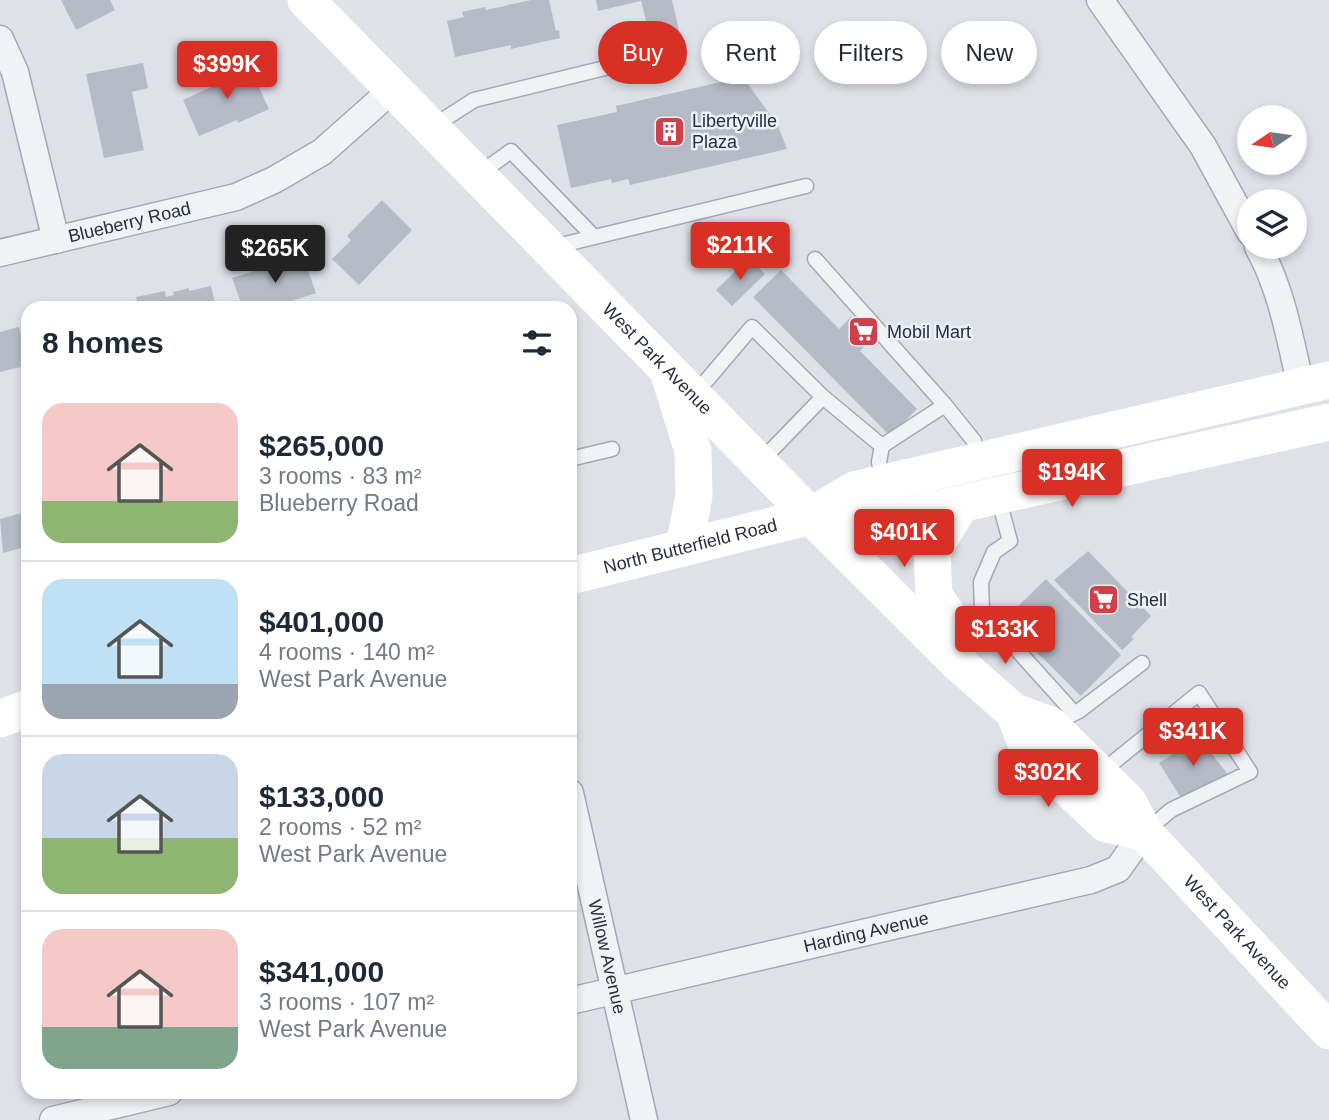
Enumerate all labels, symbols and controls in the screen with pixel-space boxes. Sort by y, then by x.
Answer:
chip: Buy [598,21,687,84]
chip: Rent [701,21,800,84]
chip: Filters [814,21,927,84]
chip: New [941,21,1037,84]
pin: $399K [178,42,276,101]
text: $399K [193,51,261,77]
north arrow [1237,105,1307,175]
map controls [1237,105,1307,259]
place label: Libertyville Plaza [692,111,777,152]
building icon: Libertyville Plaza [652,114,686,148]
button: layers [1237,189,1307,259]
street label: Blueberry Road [66,198,193,246]
pin: $211K [691,222,789,282]
pin: $265K [226,226,324,285]
text: $211K [707,232,773,258]
text: $265K [241,235,309,261]
street label: West Park Avenue [598,299,716,418]
supermarket icon: Mobil Mart [847,315,881,349]
place label: Mobil Mart [887,322,971,342]
icon: filters [518,324,556,362]
text: 8 homes [42,326,164,359]
text: $265,000 [259,429,384,462]
icon: home [98,431,182,515]
pin: $194K [1023,449,1121,509]
text: $194K [1038,459,1106,485]
text: 3 rooms · 83 m² [259,463,421,489]
text: Blueberry Road [259,490,419,516]
pin: $401K [855,510,953,569]
street label: North Butterfield Road [601,515,779,577]
text: $401K [870,519,938,545]
supermarket icon: Shell [1087,583,1121,617]
place label: Shell [1127,590,1167,610]
text: $401,000 [259,605,384,638]
pin: $133K [956,606,1054,666]
icon: home [98,607,182,691]
text: $133K [971,616,1039,642]
text: 4 rooms · 140 m² [259,639,434,665]
text: West Park Avenue [259,666,447,692]
pin: $341K [1144,708,1242,768]
text: $341K [1159,718,1227,744]
pin: $302K [999,750,1097,809]
text: $302K [1014,759,1082,785]
text: $133,000 [259,780,384,813]
icon: home [98,782,182,866]
text: 2 rooms · 52 m² [259,814,421,840]
text: West Park Avenue [259,841,447,867]
street label: West Park Avenue [1180,871,1295,993]
street label: Willow Avenue [584,898,630,1016]
street label: Harding Avenue [802,908,931,956]
text: $341,000 [259,955,384,988]
icon: home [98,957,182,1041]
text: 3 rooms · 107 m² [259,989,434,1015]
text: West Park Avenue [259,1016,447,1042]

